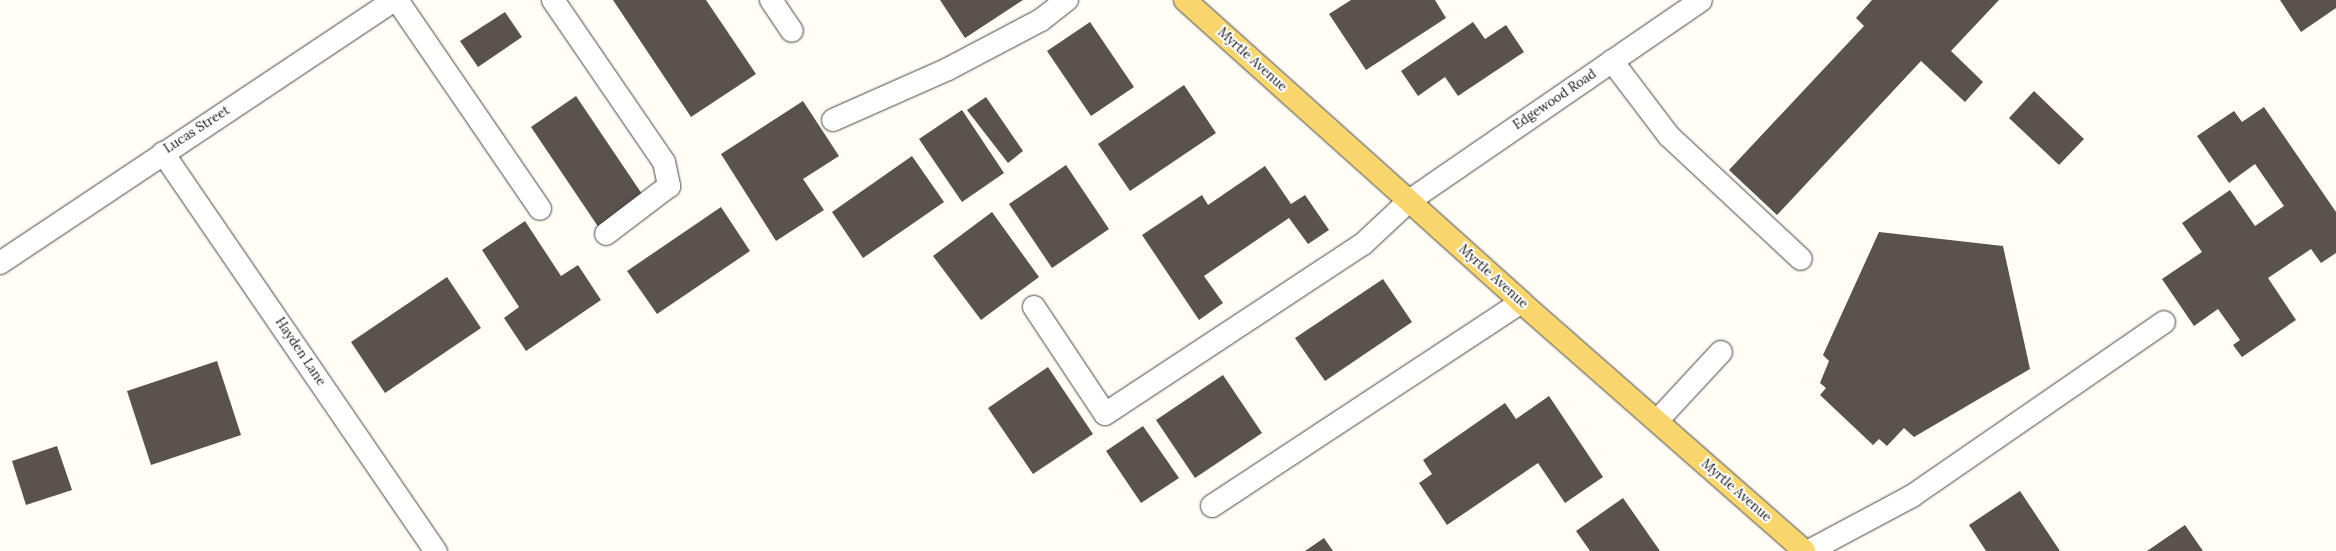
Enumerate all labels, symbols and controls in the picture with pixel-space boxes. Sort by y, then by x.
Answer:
street label: Myrtle Avenue [1214,25,1290,95]
street label: Edgewood Road [1511,66,1599,134]
street label: Lucas Street [161,103,233,157]
street label: Myrtle Avenue [1455,242,1531,312]
street label: Hayden Lane [271,315,329,389]
street label: Myrtle Avenue [1698,456,1774,526]

